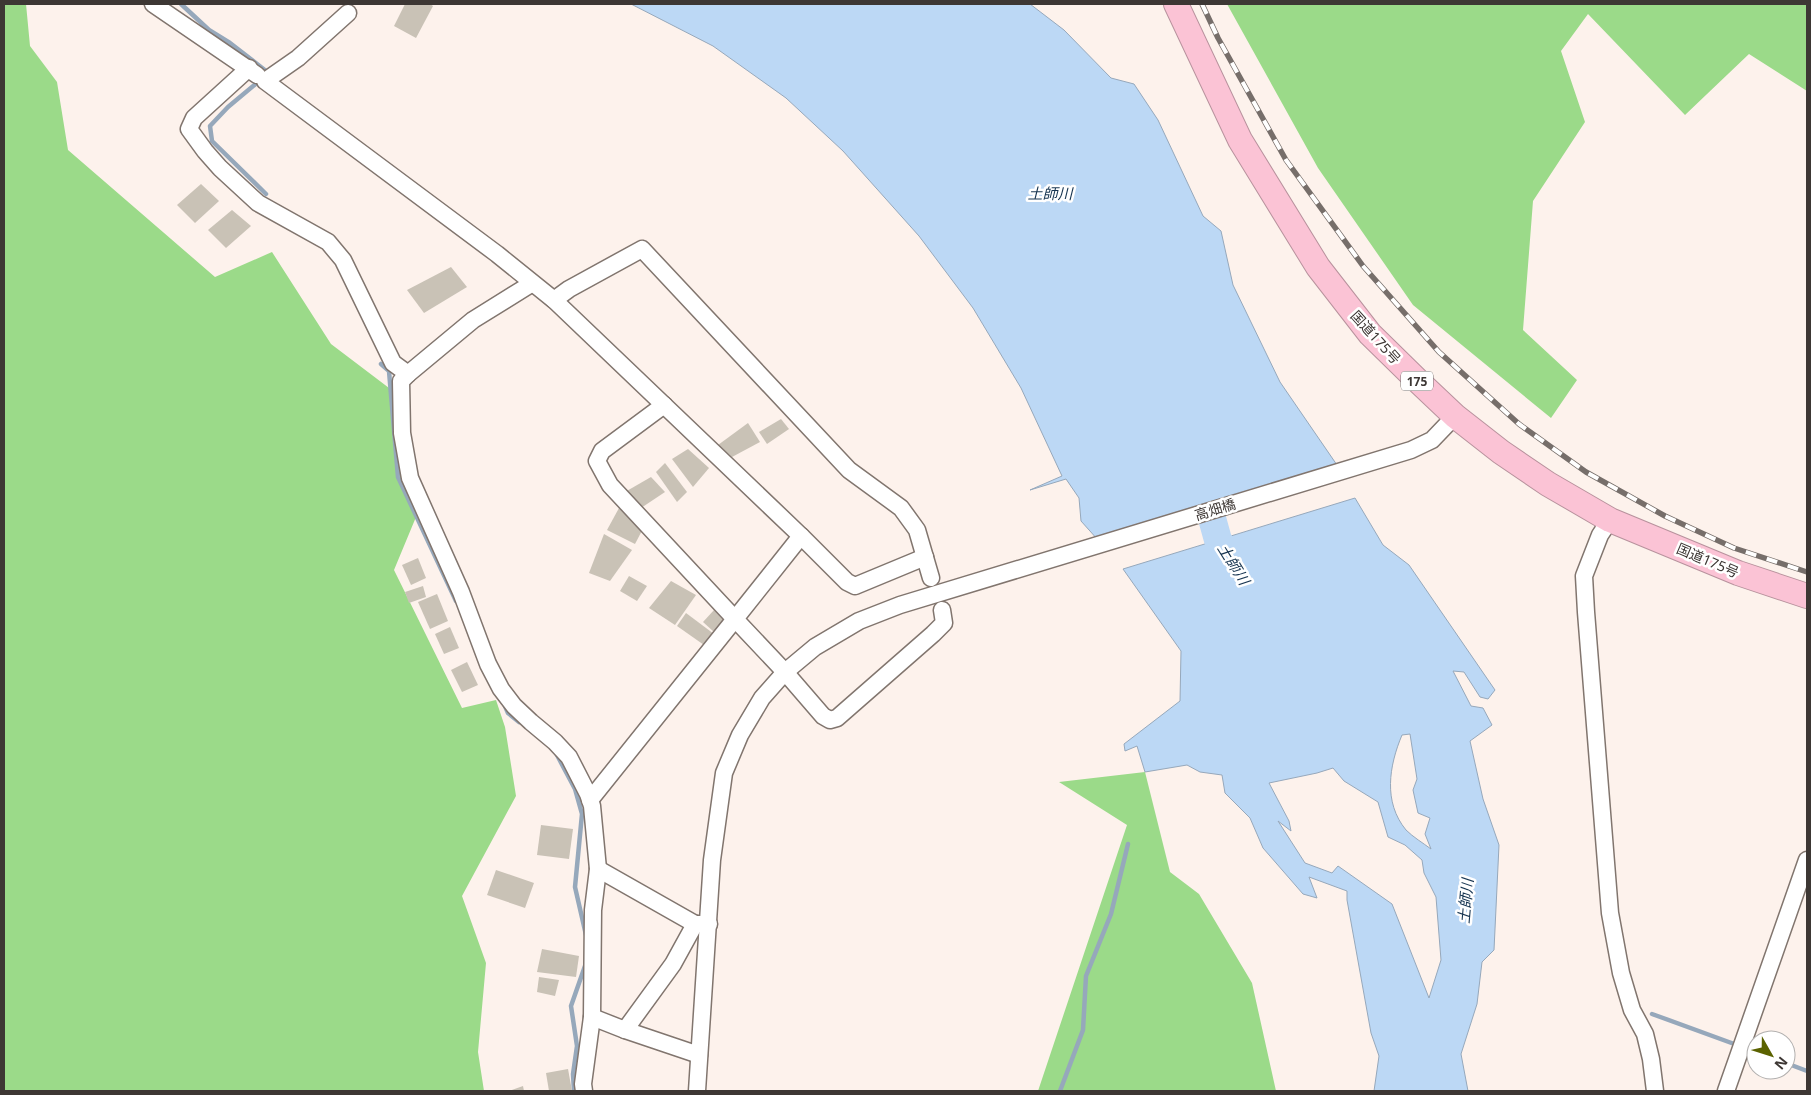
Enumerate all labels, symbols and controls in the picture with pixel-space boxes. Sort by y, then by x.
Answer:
water label: 土師川 [1027,183,1074,203]
street label: 国道175号 [1347,306,1405,368]
road number: 175 [1401,372,1433,391]
street label: 高畑橋 [1192,494,1238,524]
street label: 国道175号 [1674,538,1742,582]
water label: 土師川 [1214,540,1255,590]
water label: 土師川 [1453,876,1477,924]
north arrow [1746,1030,1796,1080]
text: N [1771,1053,1792,1074]

